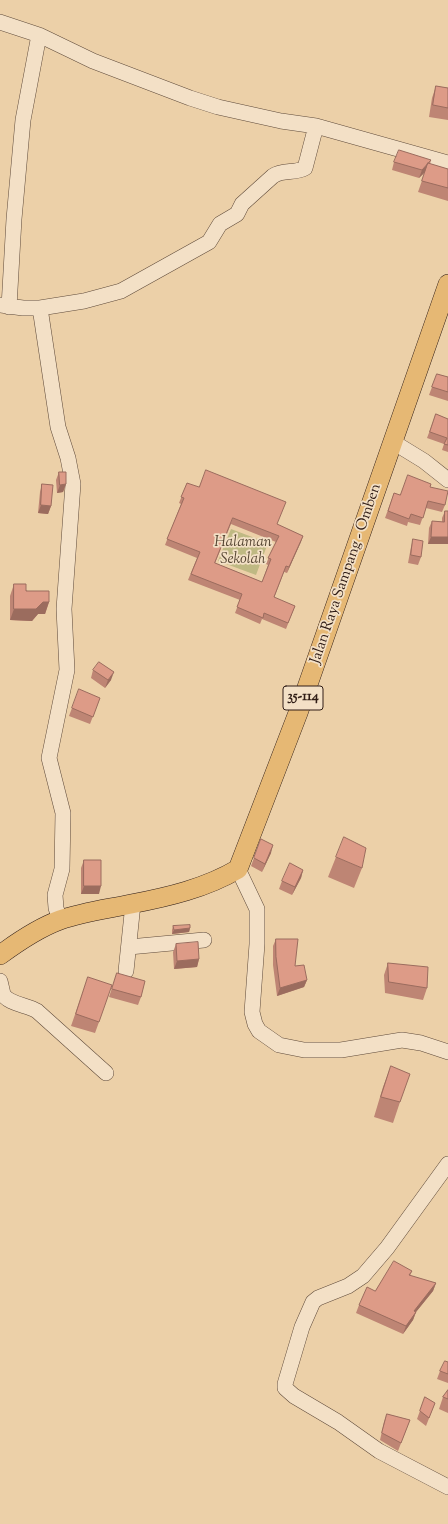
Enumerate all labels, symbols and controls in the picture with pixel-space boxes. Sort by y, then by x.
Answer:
street label: Jalan Raya Sampang - Omben [308,481,386,667]
park label: Halaman Sekolah [214,534,272,569]
road number: 35-114 [283,686,323,710]

